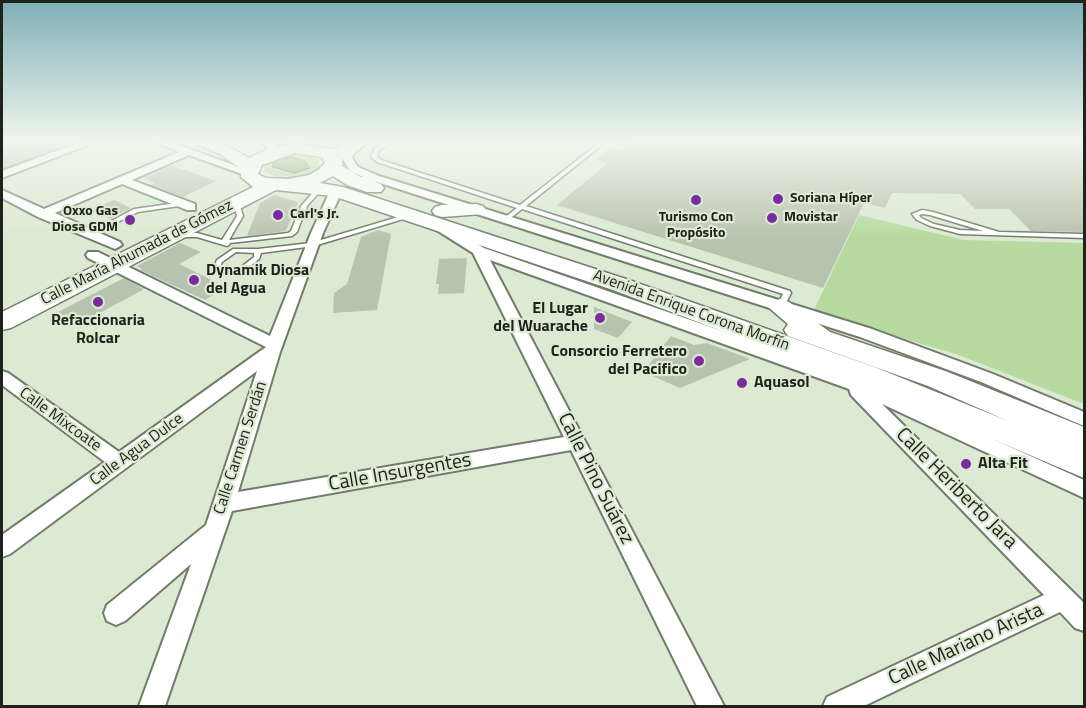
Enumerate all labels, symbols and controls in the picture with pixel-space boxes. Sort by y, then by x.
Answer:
place label: Soriana Híper [790,191,872,207]
marker: Soriana Híper [771,192,785,206]
marker: Turismo Con Propósito [689,193,703,207]
street label: Calle María Ahumada de Gómez [38,196,236,310]
place label: Oxxo Gas Diosa GDM [52,204,118,237]
place label: Carl's Jr. [290,207,339,223]
marker: Carl's Jr. [271,208,285,222]
place label: Turismo Con Propósito [659,210,733,243]
place label: Movistar [784,210,838,226]
marker: Movistar [765,211,779,225]
marker: Oxxo Gas Diosa GDM [123,213,137,227]
place label: Dynamik Diosa del Agua [206,261,309,299]
street label: Avenida Enrique Corona Morfín [590,266,792,356]
marker: Dynamik Diosa del Agua [187,273,201,287]
marker: Refaccionaria Rolcar [91,295,105,309]
place label: El Lugar del Wuarache [493,299,588,337]
place label: Refaccionaria Rolcar [51,311,145,349]
marker: El Lugar del Wuarache [593,311,607,325]
place label: Consorcio Ferretero del Pacifico [551,342,687,380]
marker: Consorcio Ferretero del Pacifico [692,354,706,368]
place label: Aquasol [754,373,810,393]
marker: Aquasol [735,376,749,390]
street label: Calle Carmen Serdán [210,379,272,517]
street label: Calle Mixcoate [15,384,105,456]
street label: Calle Pino Suárez [552,409,638,549]
street label: Calle Agua Dulce [87,410,187,490]
street label: Calle Heriberto Jara [890,423,1022,555]
street label: Calle Insurgentes [327,449,473,497]
place label: Alta Fit [978,454,1028,474]
marker: Alta Fit [959,457,973,471]
street label: Calle Mariano Arista [885,599,1047,691]

